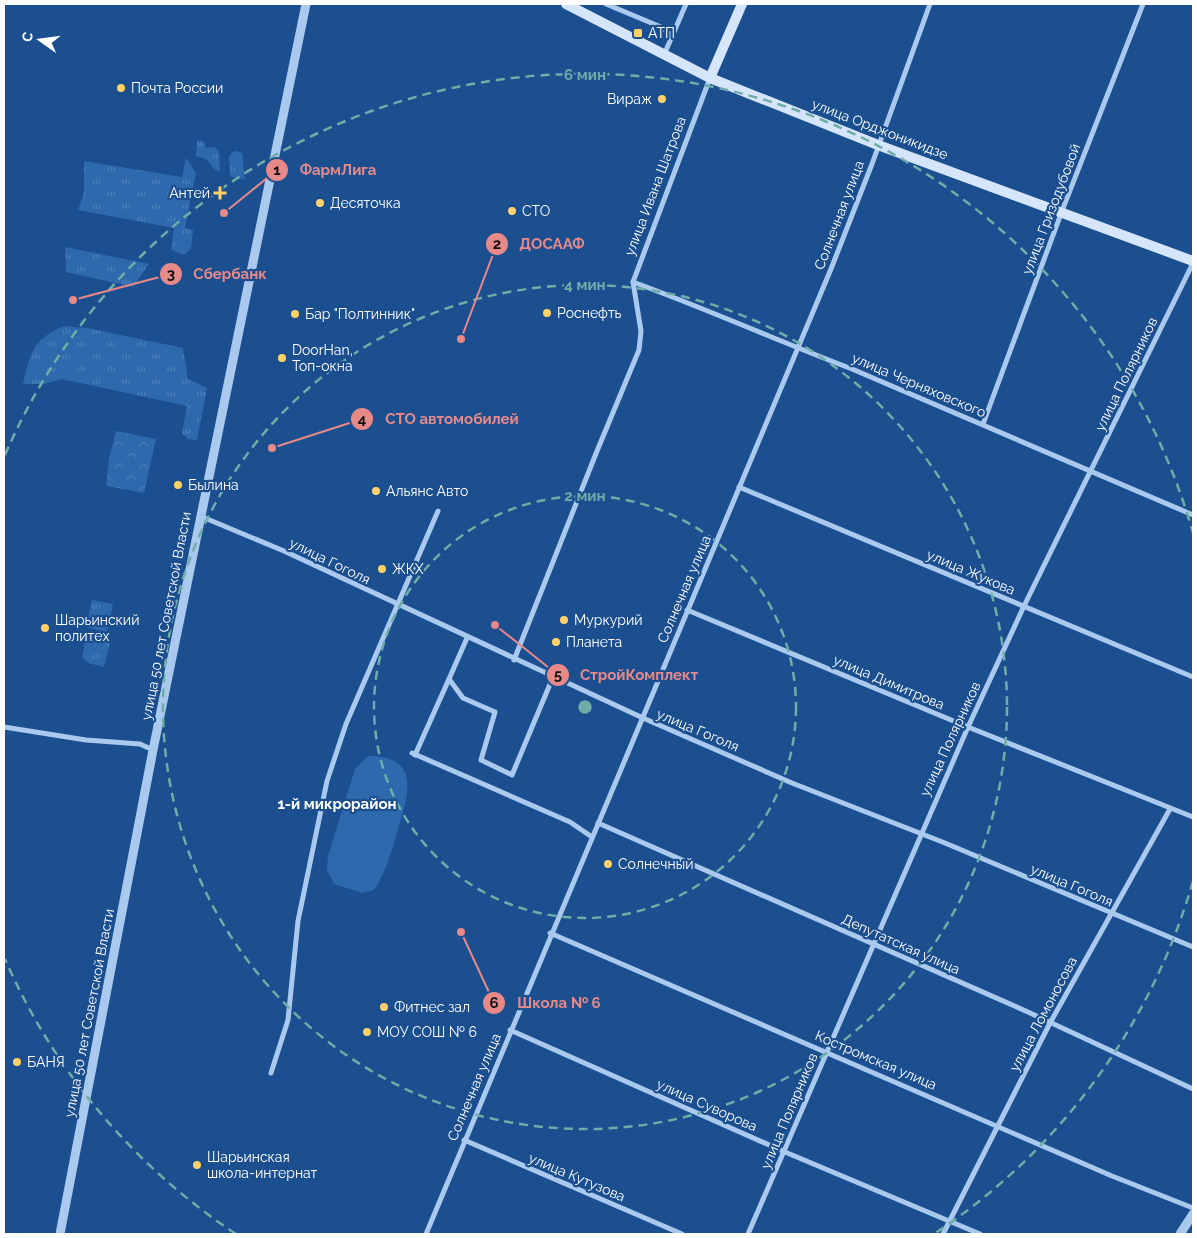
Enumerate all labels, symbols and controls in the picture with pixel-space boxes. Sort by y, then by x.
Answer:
north arrow [15,15,65,65]
place label: АТП [648,25,675,41]
marker: АТП [632,27,644,39]
text: С [18,30,36,43]
text: 6 мин [564,66,606,84]
place label: Почта России [131,80,223,96]
marker: Почта России [115,82,127,94]
place label: Вираж [607,91,652,107]
marker: Вираж [656,93,668,105]
street label: улица Орджоникидзе [810,96,950,162]
street label: улица Ивана Шатрова [621,114,689,258]
street label: улица Гризодубовой [1019,141,1083,277]
callout: ФармЛига [265,155,386,185]
street label: Солнечная улица [811,158,867,272]
text: 1 [273,161,281,179]
text: ФармЛига [300,161,377,179]
place label: Антей [169,185,210,201]
marker: Антей [214,187,226,199]
place label: Десяточка [330,195,401,211]
marker: Десяточка [314,197,326,209]
place label: СТО [522,203,550,219]
marker: СТО [506,205,518,217]
callout: ДОСААФ [485,229,595,259]
text: 2 [493,235,501,253]
text: ДОСААФ [519,235,585,253]
callout: Сбербанк [158,259,277,289]
text: 3 [167,265,175,283]
text: Сбербанк [193,265,267,283]
text: 4 мин [564,276,606,294]
place label: Роснефть [557,305,622,321]
place label: Бар "Полтинник" [305,306,415,322]
marker: Роснефть [541,307,553,319]
marker: Бар "Полтинник" [289,308,301,320]
street label: улица Полярников [1092,315,1160,433]
place label: DoorHan, Топ-окна [292,342,353,374]
street label: улица Черняховского [849,349,989,421]
marker: DoorHan, Топ-окна [276,352,288,364]
callout: СТО автомобилей [350,404,528,434]
text: 4 [358,410,367,428]
text: СТО автомобилей [385,410,519,428]
place label: Былина [188,477,239,493]
marker: Былина [172,479,184,491]
place label: Альянс Авто [386,483,468,499]
marker: Альянс Авто [370,485,382,497]
text: 2 мин [564,487,606,505]
street label: улица 50 лет Советской Власти [138,510,194,722]
street label: Солнечная улица [654,533,714,645]
street label: улица Гоголя [287,535,373,587]
street label: улица Жукова [924,546,1018,598]
place label: ЖКХ [392,561,424,577]
marker: ЖКХ [376,563,388,575]
place label: Шарьинский политех [55,612,139,644]
place label: Муркурий [574,612,643,628]
marker: Муркурий [558,614,570,626]
marker: Шарьинский политех [39,622,51,634]
place label: Планета [566,634,622,650]
marker: Планета [550,636,562,648]
street label: улица Димитрова [831,651,947,713]
callout: СтройКомплект [545,660,708,690]
text: 5 [554,666,562,684]
text: СтройКомплект [580,666,699,684]
street label: улица Полярников [916,679,984,799]
centre of rings [576,698,594,716]
street label: улица Гоголя [654,705,742,755]
district label: 1-й микрорайон [277,795,397,813]
place label: Солнечный [618,856,693,872]
marker: Солнечный [602,858,614,870]
street label: улица Гоголя [1028,860,1116,910]
street label: улица 50 лет Советской Власти [61,907,117,1119]
street label: Депутатская улица [839,911,963,977]
street label: улица Ломоносова [1006,954,1080,1074]
callout: Школа № 6 [482,988,610,1018]
text: 6 [489,994,499,1012]
text: Школа № 6 [517,994,601,1012]
place label: Фитнес зал [394,999,470,1015]
marker: Фитнес зал [378,1001,390,1013]
place label: МОУ СОШ № 6 [377,1024,477,1040]
marker: МОУ СОШ № 6 [361,1026,373,1038]
street label: Костромская улица [813,1027,939,1093]
street label: Солнечная улица [444,1031,504,1143]
street label: улица Полярников [757,1051,821,1171]
place label: БАНЯ [27,1054,65,1070]
marker: БАНЯ [11,1056,23,1068]
street label: улица Суворова [654,1076,760,1134]
place label: Шарьинская школа-интернат [207,1149,318,1181]
street label: улица Кутузова [526,1149,628,1205]
marker: Шарьинская школа-интернат [191,1159,203,1171]

